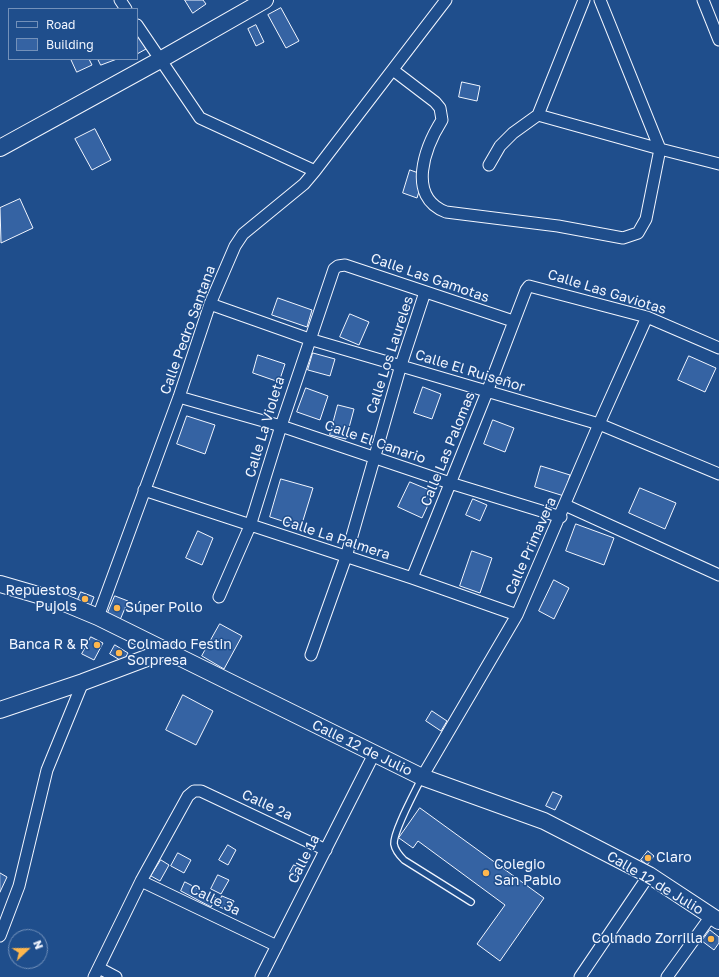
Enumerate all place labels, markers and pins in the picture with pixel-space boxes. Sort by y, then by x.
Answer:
place label: Repuestos Pujols [5,583,77,616]
marker: Repuestos Pujols [80,594,90,604]
place label: Súper Pollo [125,600,203,616]
marker: Súper Pollo [112,603,122,613]
place label: Banca R & R [9,637,89,653]
place label: Colmado Festin Sorpresa [127,637,232,670]
marker: Banca R & R [92,640,102,650]
marker: Colmado Festin Sorpresa [114,648,124,658]
place label: Claro [656,850,692,866]
marker: Claro [643,853,653,863]
place label: Colegio San Pablo [494,857,561,890]
marker: Colegio San Pablo [481,868,491,878]
place label: Colmado Zorrilla [592,931,703,947]
marker: Colmado Zorrilla [706,934,716,944]

